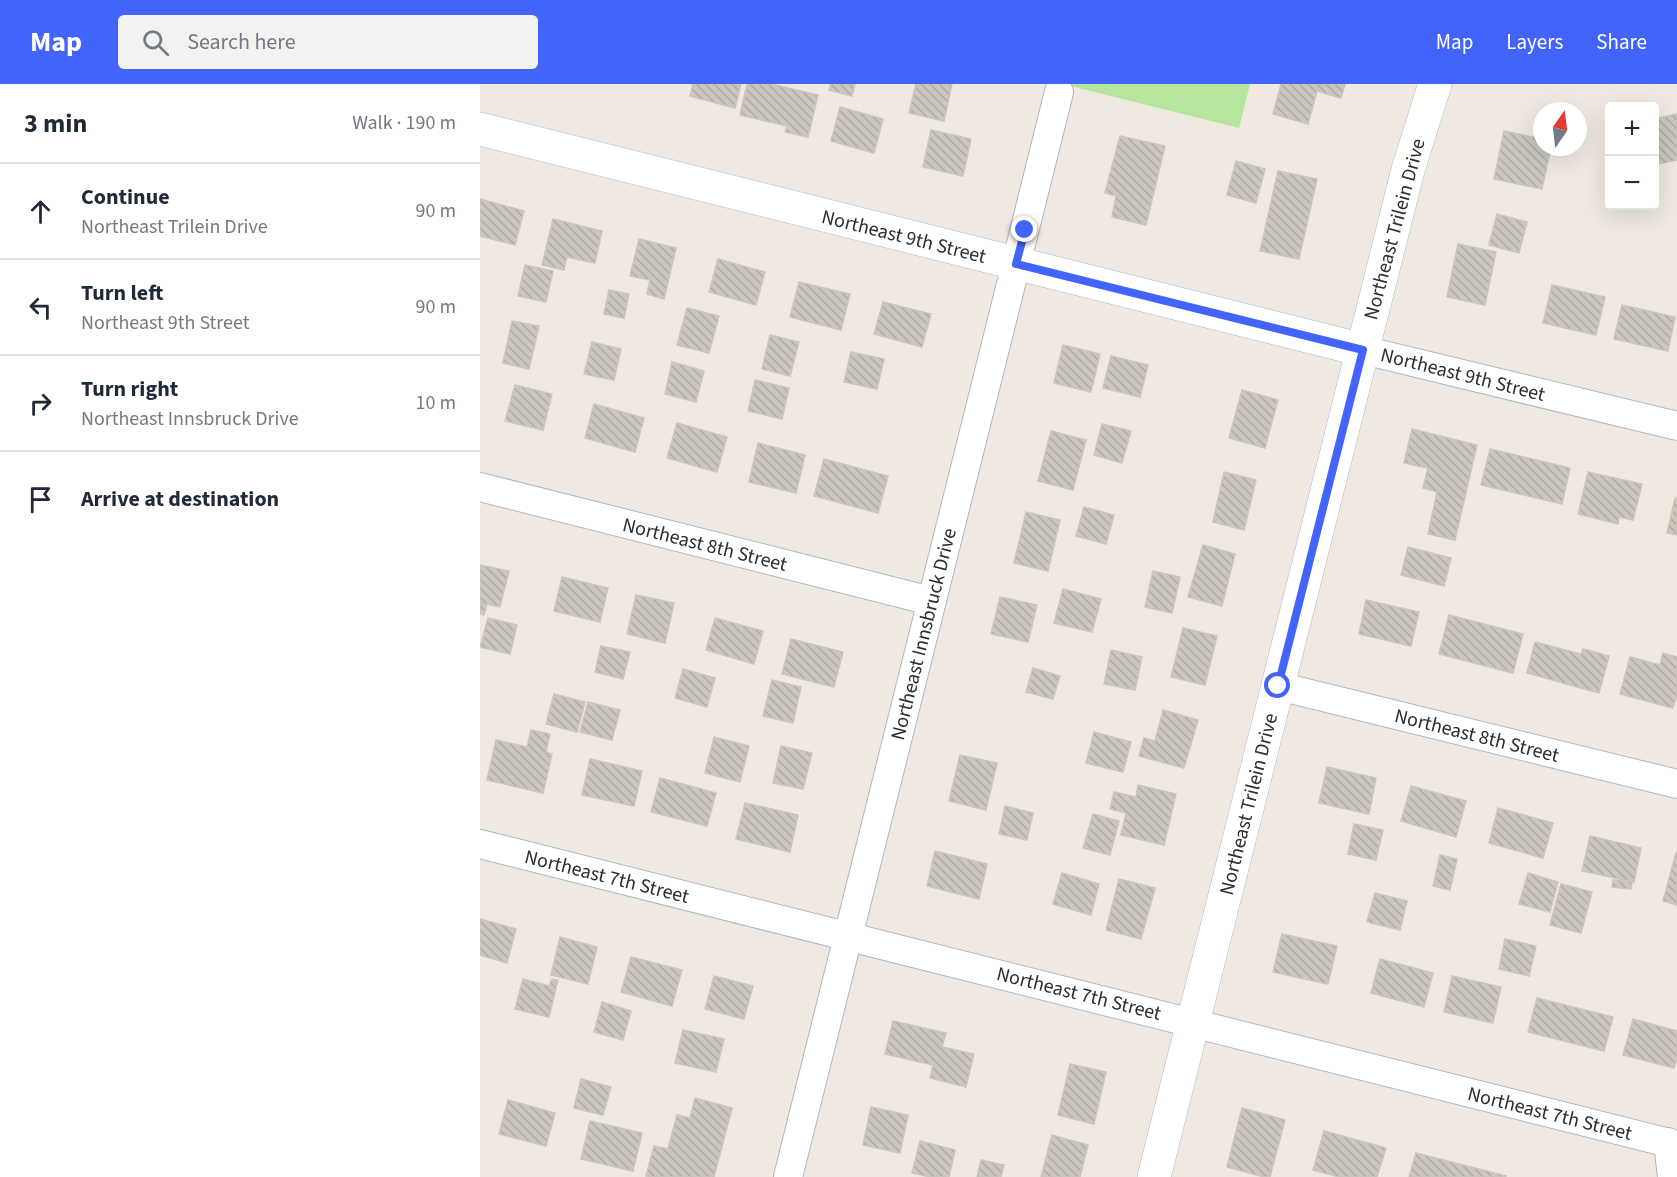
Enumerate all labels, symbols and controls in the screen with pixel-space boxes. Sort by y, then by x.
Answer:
search box [118,15,538,69]
text: Map [30,22,82,62]
icon: search [139,26,172,59]
text: Search here [187,26,296,58]
text: Map [1436,27,1473,57]
text: Layers [1506,27,1563,57]
text: Share [1596,27,1647,57]
north arrow [1533,102,1587,156]
map controls [1605,102,1659,210]
button: + [1605,102,1659,156]
text: 3 min [24,105,87,142]
text: Walk · 190 m [352,109,456,137]
street label: Northeast Trilein Drive [1357,135,1433,323]
button: − [1605,156,1659,210]
text: Continue [81,181,170,213]
icon: ahead [24,195,57,228]
text: 90 m [416,197,456,225]
street label: Northeast 9th Street [819,203,989,271]
text: Northeast Trilein Drive [81,213,268,241]
route end [1011,216,1037,242]
text: Turn left [81,277,163,309]
icon: left [24,291,57,324]
text: 90 m [416,293,456,321]
text: Northeast 9th Street [81,309,250,337]
street label: Northeast 9th Street [1378,341,1548,409]
text: Turn right [81,373,178,405]
icon: right [24,387,57,420]
text: 10 m [416,389,456,417]
text: Northeast Innsbruck Drive [81,405,299,433]
icon: arrive [24,483,57,516]
text: Arrive at destination [81,483,279,515]
street label: Northeast 8th Street [620,511,790,579]
street label: Northeast Innsbruck Drive [884,525,964,743]
route start [1264,672,1290,698]
street label: Northeast 8th Street [1392,702,1562,770]
street label: Northeast Trilein Drive [1213,710,1285,898]
street label: Northeast 7th Street [522,843,692,911]
street label: Northeast 7th Street [994,960,1164,1028]
street label: Northeast 7th Street [1465,1080,1635,1148]

